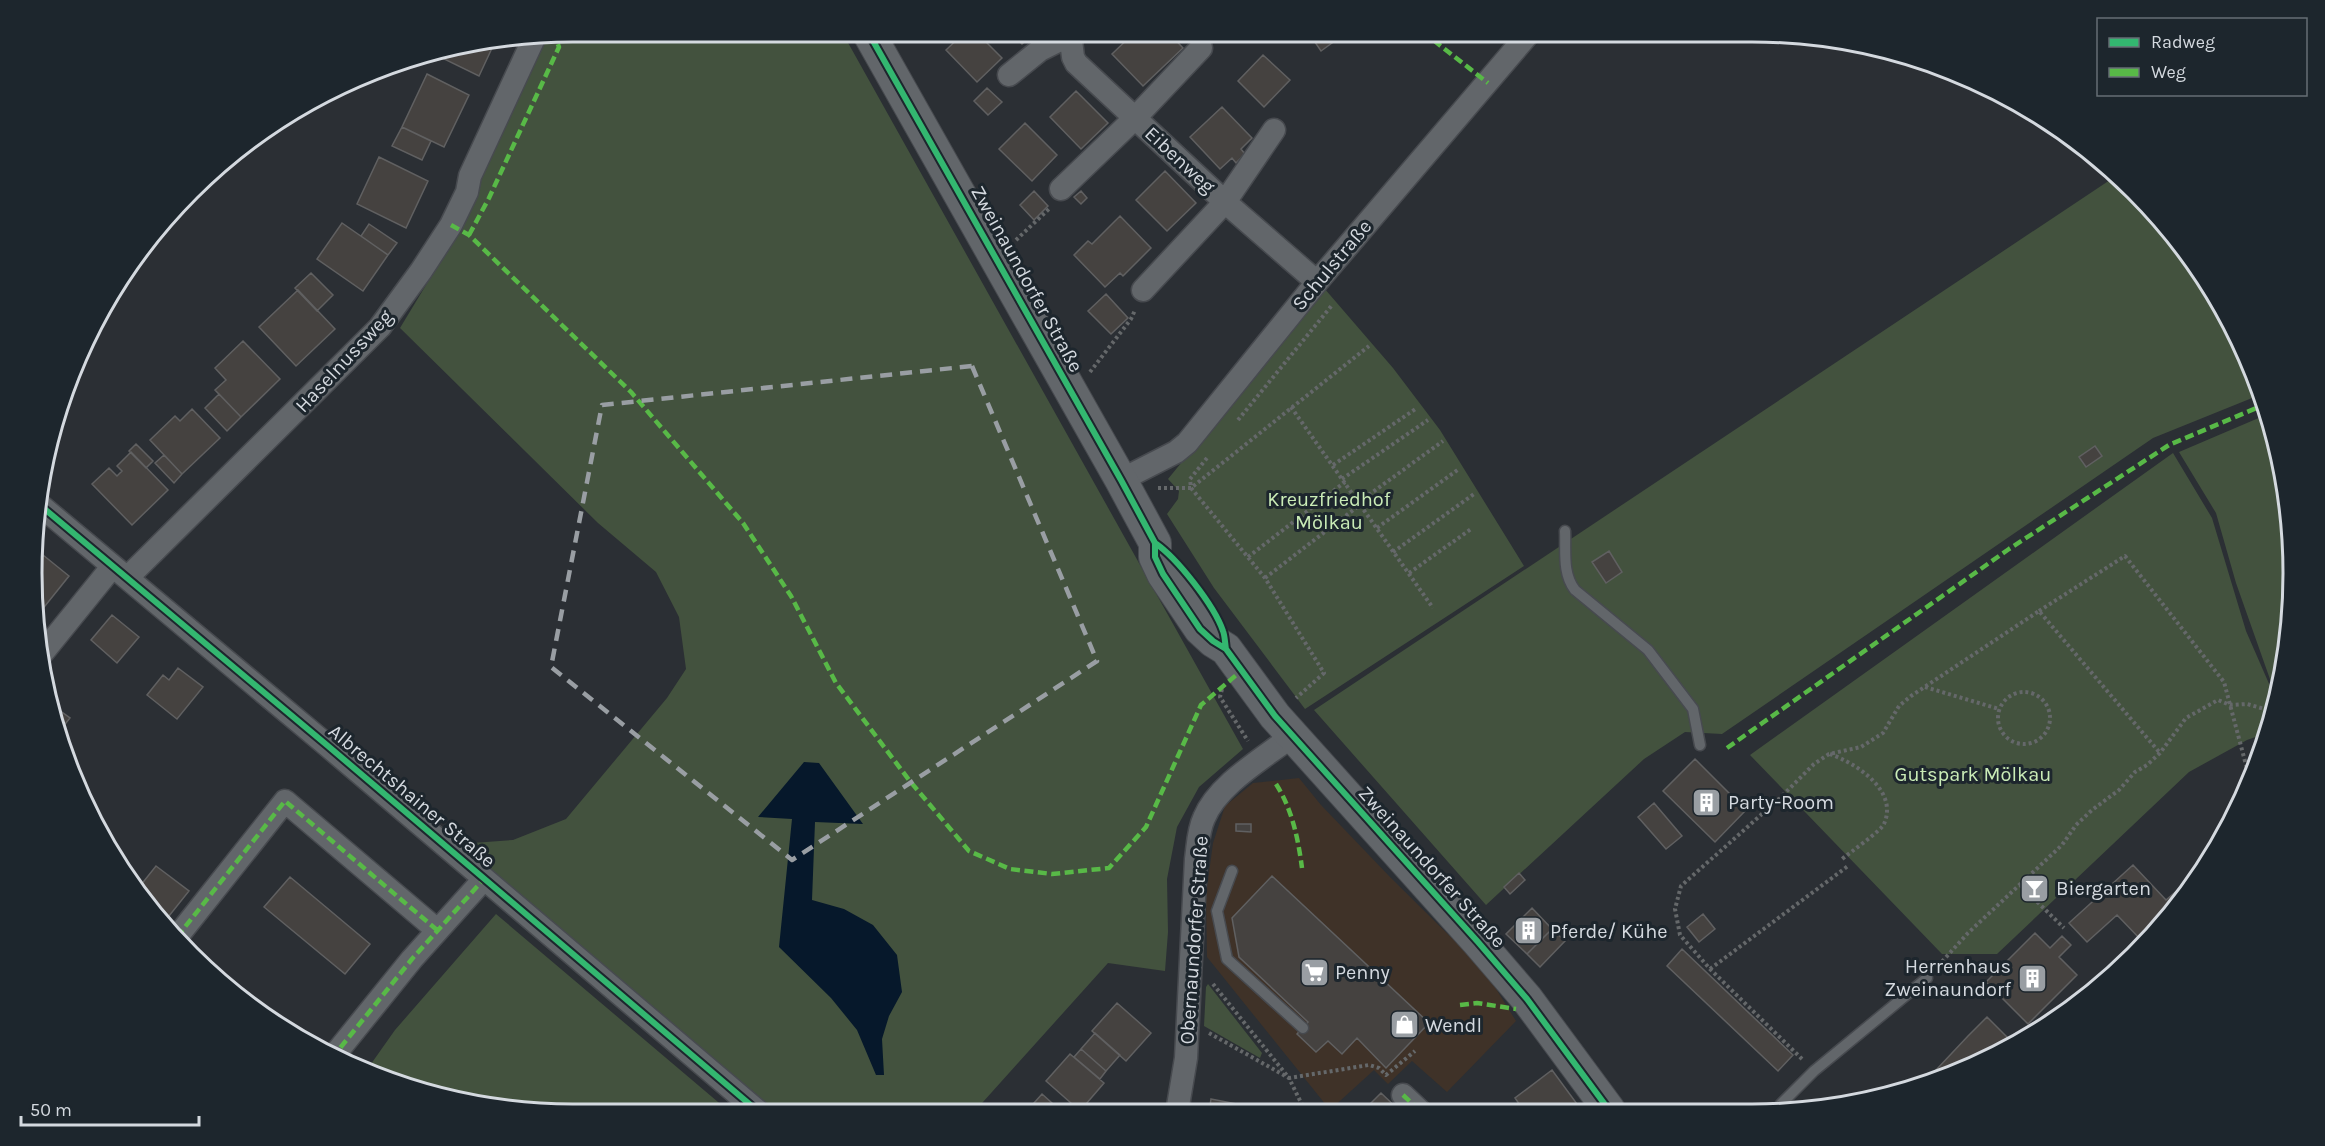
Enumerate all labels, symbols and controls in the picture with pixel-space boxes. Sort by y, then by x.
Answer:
legend [2097,18,2307,96]
text: Radweg [2151,31,2215,53]
text: Weg [2151,61,2186,83]
street label: Eibenweg [1140,122,1220,198]
street label: Zweinaundorfer Straße [966,182,1088,376]
street label: Schulstraße [1288,215,1376,315]
street label: Haselnussweg [291,305,397,417]
park label: Kreuzfriedhof Mölkau [1267,488,1391,534]
street label: Albrechtshainer Straße [324,719,500,873]
park label: Gutspark Mölkau [1895,763,2051,786]
street label: Zweinaundorfer Straße [1353,782,1511,952]
building icon: Party-Room [1691,786,1723,818]
place label: Party-Room [1728,791,1834,814]
street label: Obernaundorfer Straße [1175,835,1213,1045]
bar icon: Biergarten [2019,872,2051,904]
place label: Biergarten [2056,877,2151,900]
building icon: Pferde/ Kühe [1513,915,1545,947]
place label: Pferde/ Kühe [1550,920,1668,943]
place label: Herrenhaus Zweinaundorf [1884,955,2011,1001]
supermarket icon: Penny [1298,956,1330,988]
place label: Penny [1335,961,1390,984]
building icon: Herrenhaus Zweinaundorf [2016,962,2048,994]
shop icon: Wendl [1388,1009,1420,1041]
place label: Wendl [1425,1014,1482,1037]
scale bar [21,1089,200,1127]
text: 50 m [30,1099,72,1121]

